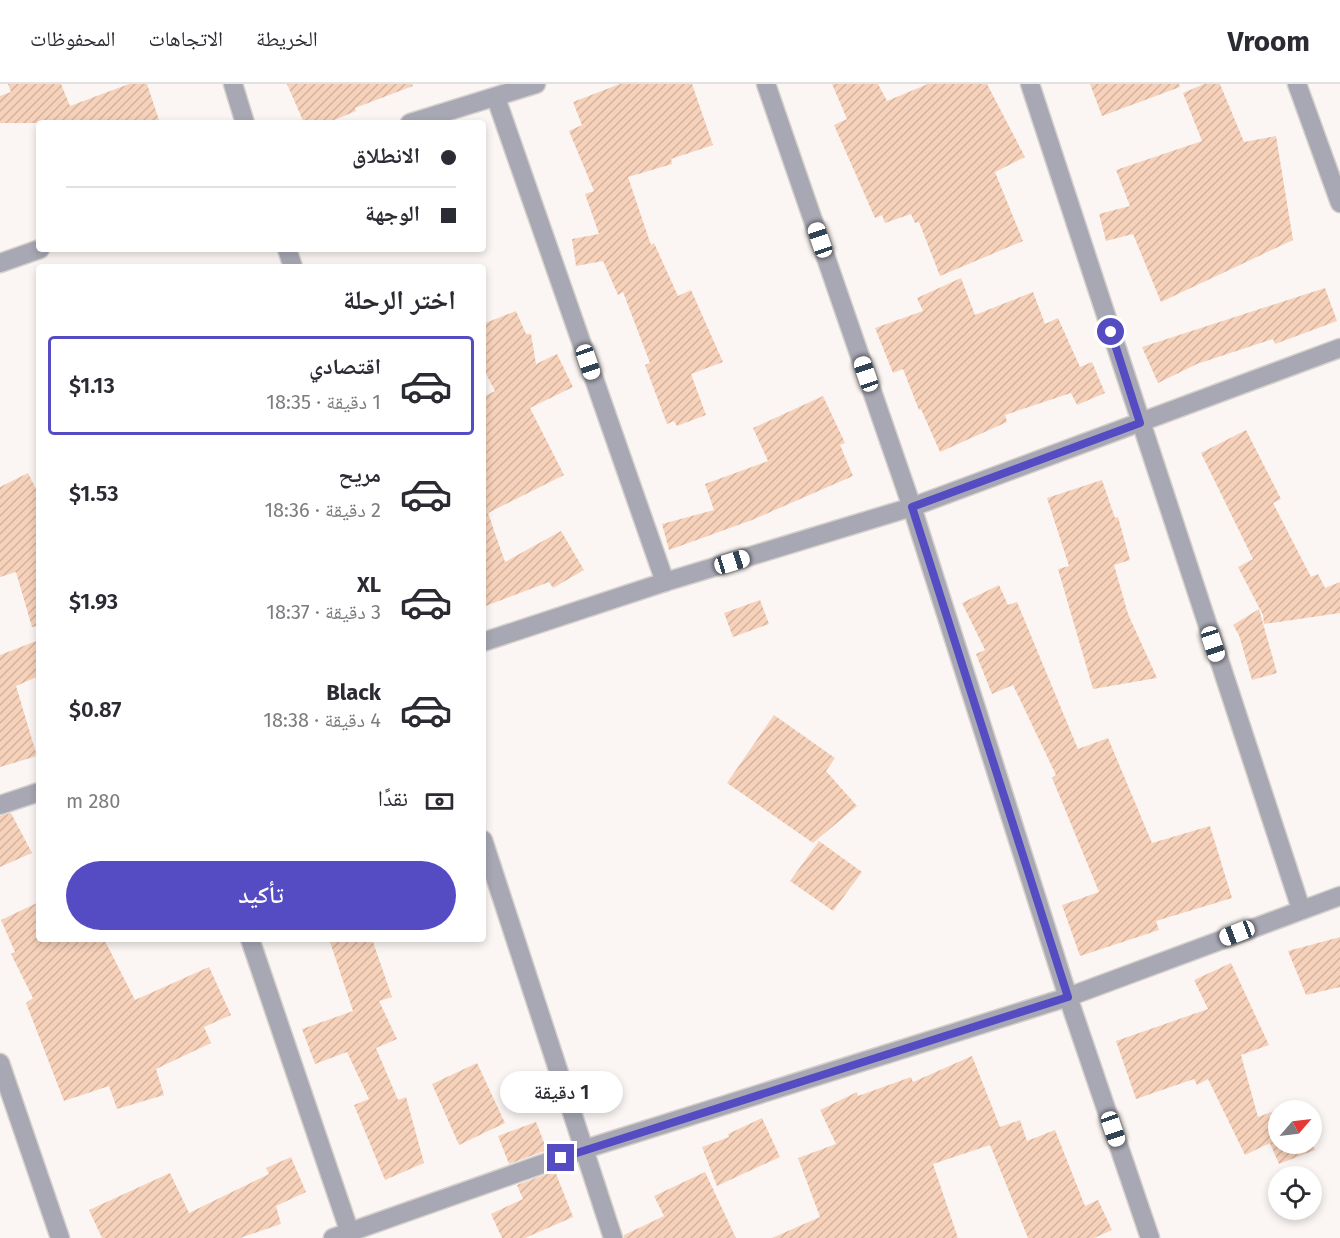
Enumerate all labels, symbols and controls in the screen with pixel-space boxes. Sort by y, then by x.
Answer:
text: Vroom [1228,25,1310,58]
text: المحفوظات [30,26,115,52]
text: الاتجاهات [148,26,223,52]
text: الخريطة [256,26,318,52]
text: الانطلاق [352,142,420,169]
text: الوجهة [365,200,420,227]
car [806,220,834,260]
text: اختر الرحلة [343,284,456,316]
route start [1097,318,1124,345]
car [574,342,602,382]
text: اقتصادي [309,353,381,380]
car [852,354,880,394]
icon: car [399,359,453,413]
text: $1.13 [69,372,115,399]
text: 1 دقيقة · 18:35 [266,390,381,414]
text: مريح [338,461,381,488]
icon: car [399,467,453,521]
text: $1.53 [69,480,119,507]
text: 2 دقيقة · 18:36 [264,498,381,522]
car [712,548,752,576]
text: XL [357,571,381,598]
icon: car [399,575,453,629]
text: $1.93 [69,588,118,615]
text: 3 دقيقة · 18:37 [266,600,381,624]
car [1199,624,1227,664]
text: Black [326,679,381,706]
icon: car [399,683,453,737]
text: $0.87 [69,696,121,723]
text: 4 دقيقة · 18:38 [263,708,381,732]
text: نقدًا [378,785,408,812]
icon: cash [423,785,456,818]
text: 280 m [66,789,121,813]
button: تأكيد [66,861,456,930]
car [1217,918,1257,948]
callout: 1 دقيقة [500,1071,622,1113]
text: 1 دقيقة [534,1080,589,1104]
north arrow [1268,1100,1322,1154]
map controls [1268,1100,1322,1220]
car [1099,1109,1127,1149]
route end [547,1144,574,1171]
button: locate [1268,1166,1322,1220]

